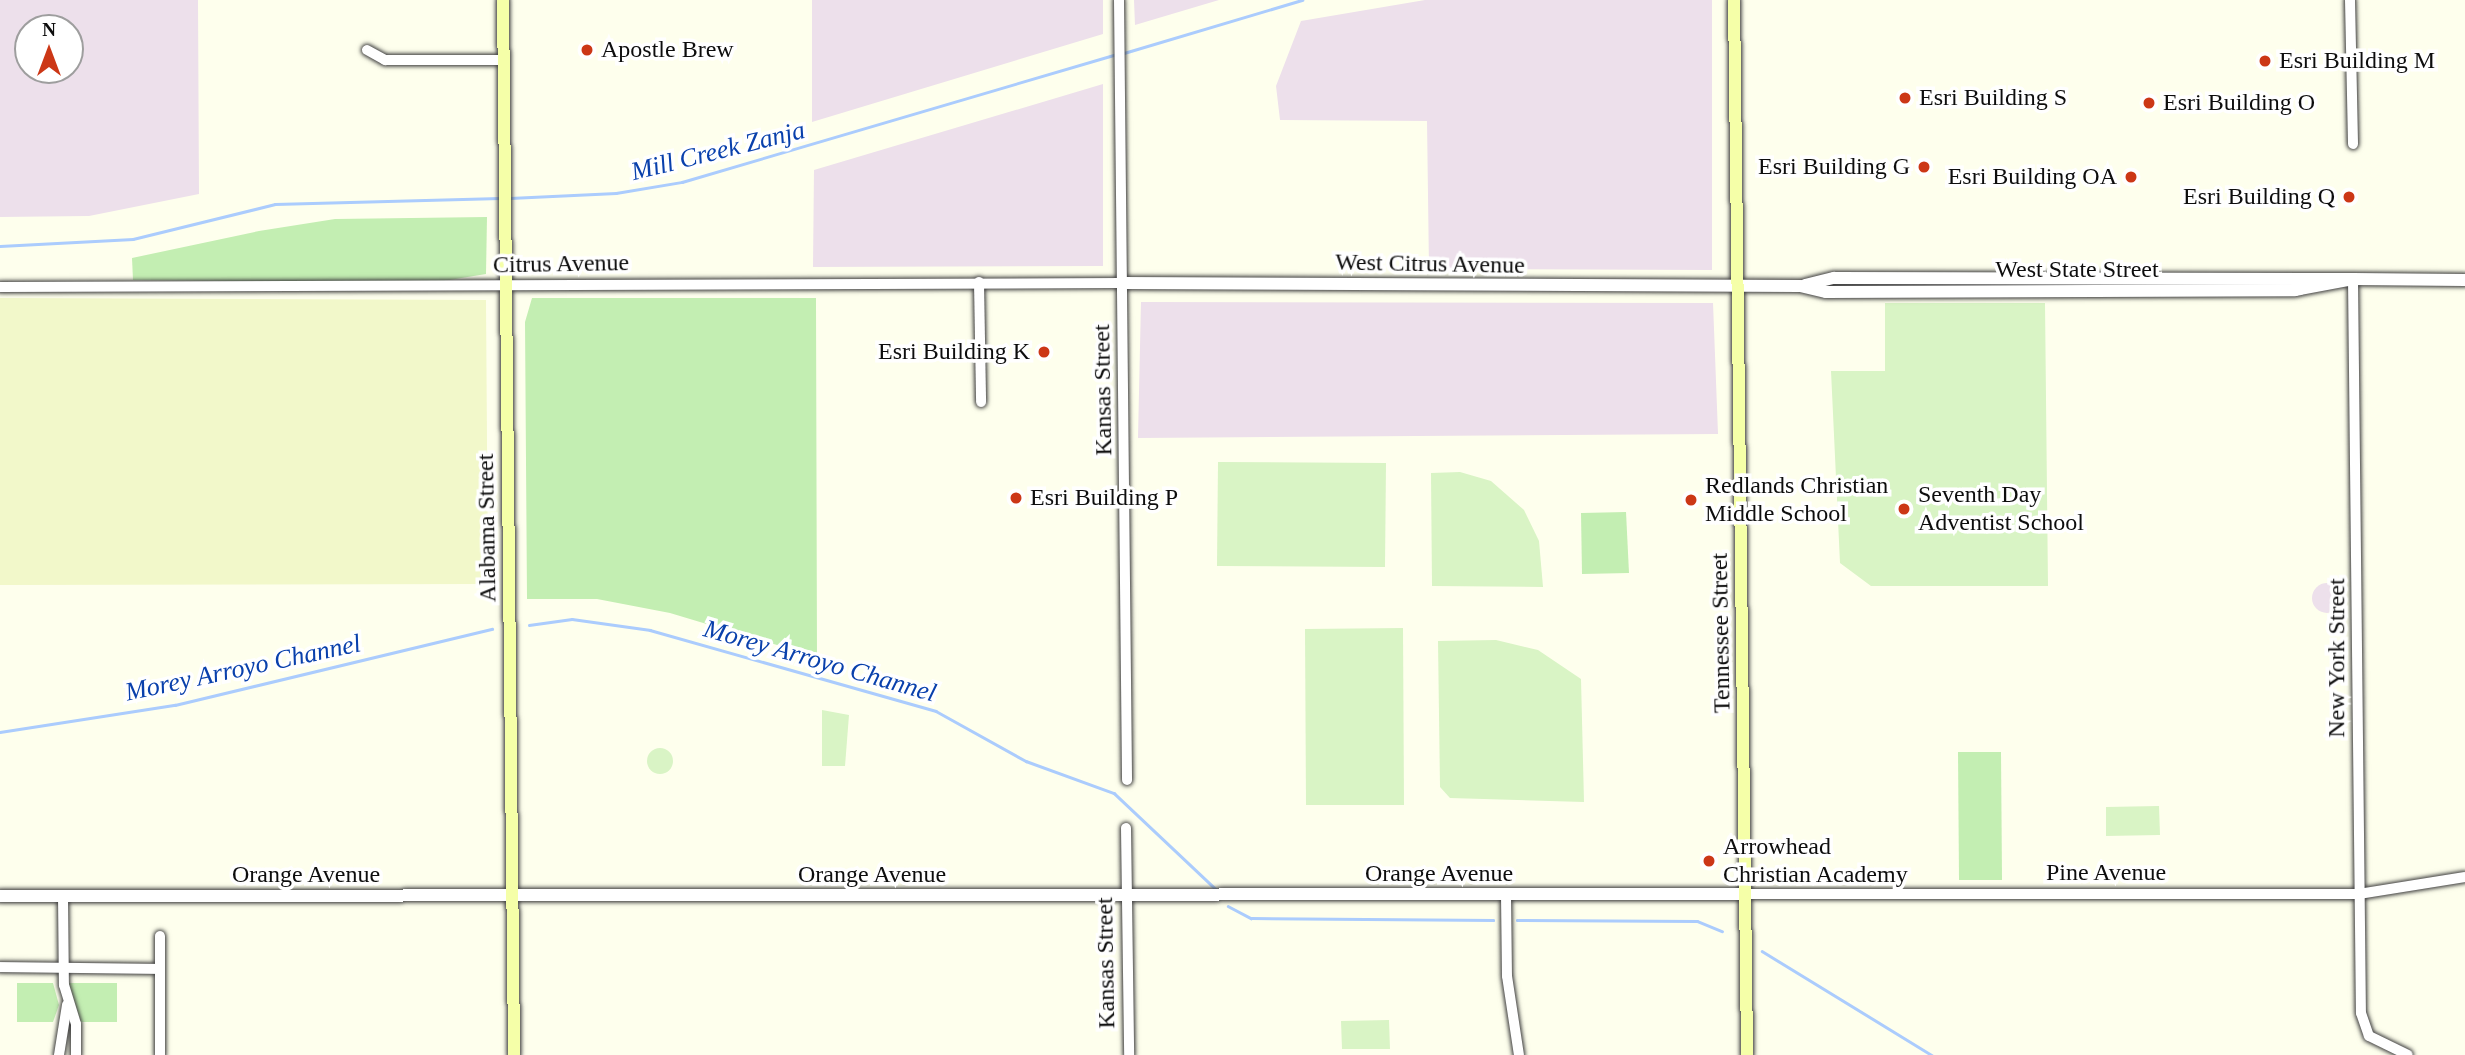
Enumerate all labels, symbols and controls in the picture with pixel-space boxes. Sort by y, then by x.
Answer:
north arrow [14,14,84,84]
text: N [42,19,56,40]
place label: Apostle Brew [601,36,734,64]
marker: Apostle Brew [579,42,595,58]
place label: Esri Building M [2279,47,2435,75]
marker: Esri Building M [2257,53,2273,69]
place label: Esri Building S [1919,84,2067,112]
place label: Esri Building O [2163,89,2315,117]
marker: Esri Building S [1897,90,1913,106]
marker: Esri Building O [2141,95,2157,111]
water label: Mill Creek Zanja [628,114,808,188]
place label: Esri Building G [1758,153,1910,181]
marker: Esri Building G [1916,159,1932,175]
place label: Esri Building OA [1948,163,2117,191]
marker: Esri Building OA [2123,169,2139,185]
place label: Esri Building Q [2183,183,2335,211]
marker: Esri Building Q [2341,189,2357,205]
street label: Citrus Avenue [492,248,630,280]
street label: West Citrus Avenue [1334,248,1526,280]
street label: West State Street [1995,256,2159,284]
street label: Kansas Street [1087,324,1119,456]
place label: Esri Building K [878,338,1030,366]
marker: Esri Building K [1036,344,1052,360]
street label: Alabama Street [471,453,503,603]
place label: Redlands Christian Middle School [1705,472,1888,528]
place label: Seventh Day Adventist School [1918,481,2084,537]
place label: Esri Building P [1030,484,1178,512]
marker: Esri Building P [1008,490,1024,506]
marker: Redlands Christian Middle School [1683,492,1699,508]
marker: Seventh Day Adventist School [1896,501,1912,517]
street label: Tennessee Street [1705,553,1737,713]
street label: New York Street [2323,578,2351,738]
water label: Morey Arroyo Channel [700,613,940,709]
water label: Morey Arroyo Channel [122,628,364,708]
place label: Arrowhead Christian Academy [1723,833,1909,889]
marker: Arrowhead Christian Academy [1701,853,1717,869]
street label: Pine Avenue [2045,859,2167,887]
street label: Orange Avenue [1364,860,1514,888]
street label: Orange Avenue [231,861,381,889]
street label: Orange Avenue [797,861,947,889]
street label: Kansas Street [1090,897,1122,1029]

